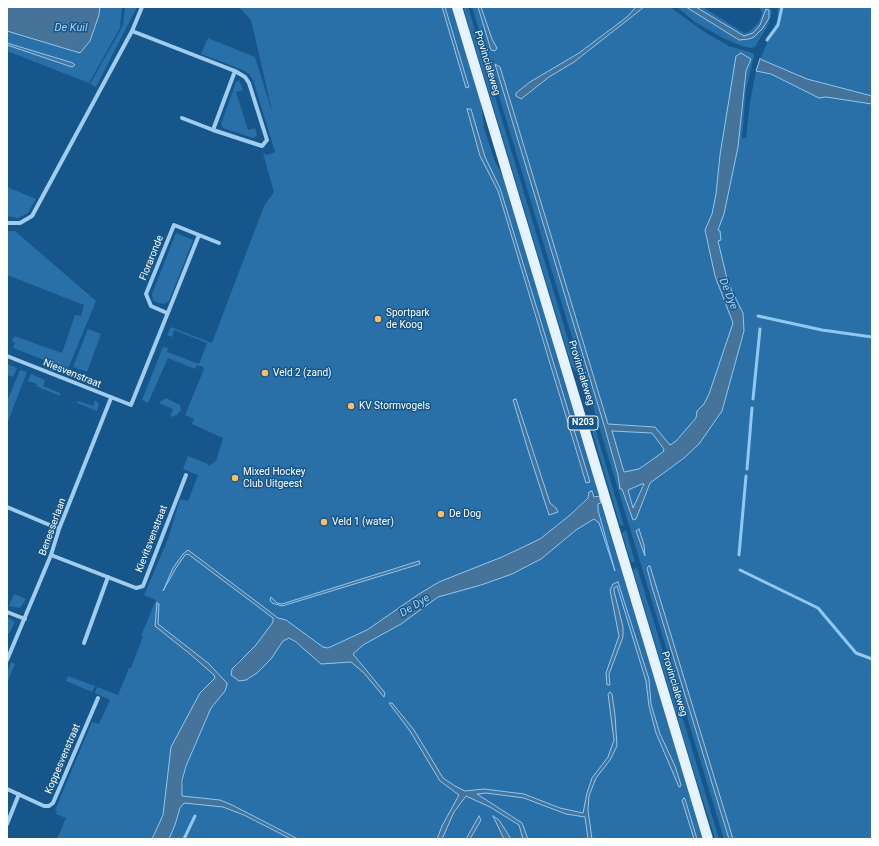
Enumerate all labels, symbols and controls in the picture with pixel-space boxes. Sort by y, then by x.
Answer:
water label: De Kuil [54,21,88,35]
street label: Provincialeweg [471,29,503,97]
street label: Floraronde [137,234,167,282]
water label: De Dye [716,276,740,312]
place label: Sportpark de Koog [386,307,430,330]
marker: Sportpark de Koog [373,314,383,324]
street label: Provincialeweg [565,339,597,407]
street label: Niesvenstraat [41,357,103,391]
place label: Veld 2 (zand) [273,367,332,379]
marker: Veld 2 (zand) [260,368,270,378]
place label: KV Stormvogels [359,400,430,412]
marker: KV Stormvogels [346,401,356,411]
road number: N203 [568,416,598,430]
place label: Mixed Hockey Club Uitgeest [243,466,305,490]
marker: Mixed Hockey Club Uitgeest [230,473,240,483]
street label: Benesserlaan [37,497,69,557]
street label: Kievitsvenstraat [134,504,170,574]
place label: De Dog [449,508,481,520]
marker: De Dog [436,509,446,519]
place label: Veld 1 (water) [332,516,394,528]
marker: Veld 1 (water) [319,517,329,527]
water label: De Dye [398,592,432,620]
street label: Provincialeweg [658,650,690,718]
street label: Koppesvenstraat [43,722,83,796]

